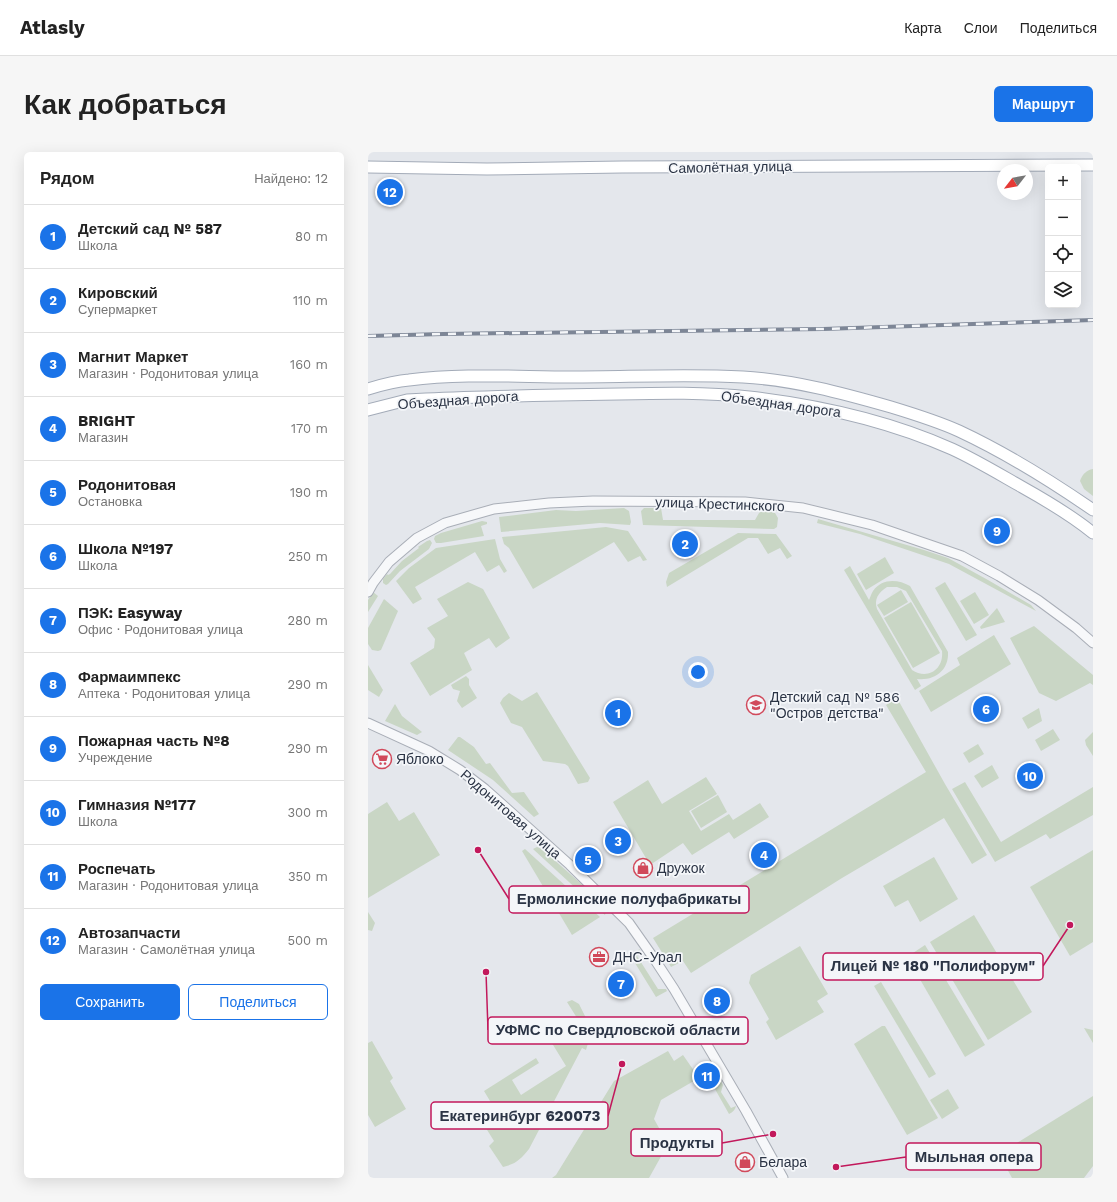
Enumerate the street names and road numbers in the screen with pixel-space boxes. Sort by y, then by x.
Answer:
street label: Самолётная улица [668,158,792,176]
street label: Объездная дорога [397,388,519,412]
street label: Объездная дорога [720,388,842,420]
street label: улица Крестинского [655,494,785,514]
street label: Родонитовая улица [458,766,565,862]

